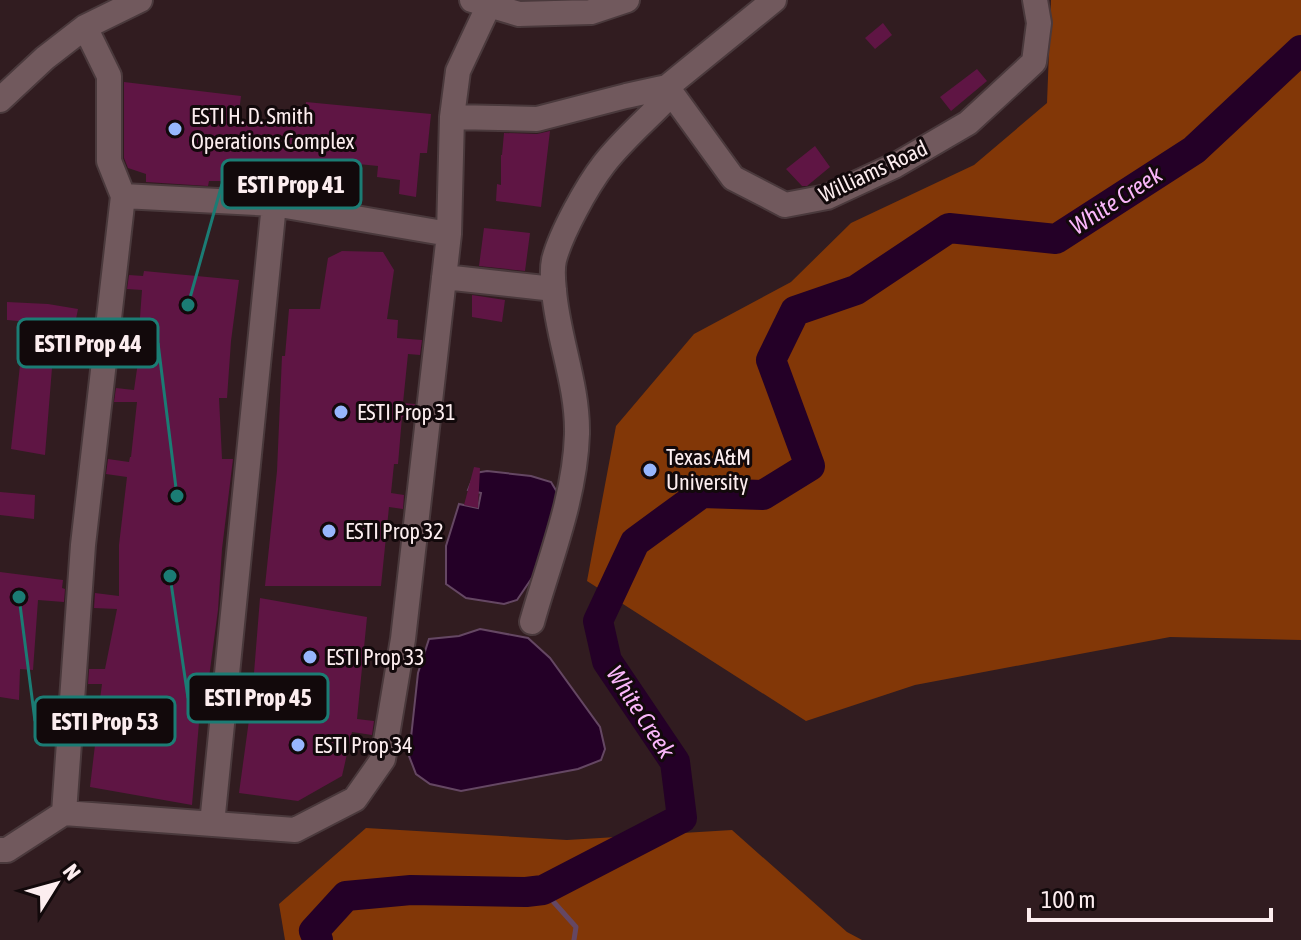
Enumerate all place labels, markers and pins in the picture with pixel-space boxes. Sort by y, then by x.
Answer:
place label: ESTI H. D. Smith Operations Complex [191,103,355,154]
marker: ESTI H. D. Smith Operations Complex [166,120,184,138]
callout: ESTI Prop 41 [222,160,361,208]
callout: ESTI Prop 44 [18,319,158,367]
place label: ESTI Prop 31 [357,399,456,425]
marker: ESTI Prop 31 [332,403,350,421]
place label: Texas A&M University [666,444,751,495]
marker: Texas A&M University [641,461,659,479]
place label: ESTI Prop 32 [345,518,444,544]
marker: ESTI Prop 32 [320,522,338,540]
place label: ESTI Prop 33 [326,644,425,670]
marker: ESTI Prop 33 [301,648,319,666]
callout: ESTI Prop 45 [188,674,328,722]
callout: ESTI Prop 53 [35,697,175,745]
place label: ESTI Prop 34 [314,732,413,758]
marker: ESTI Prop 34 [289,736,307,754]

